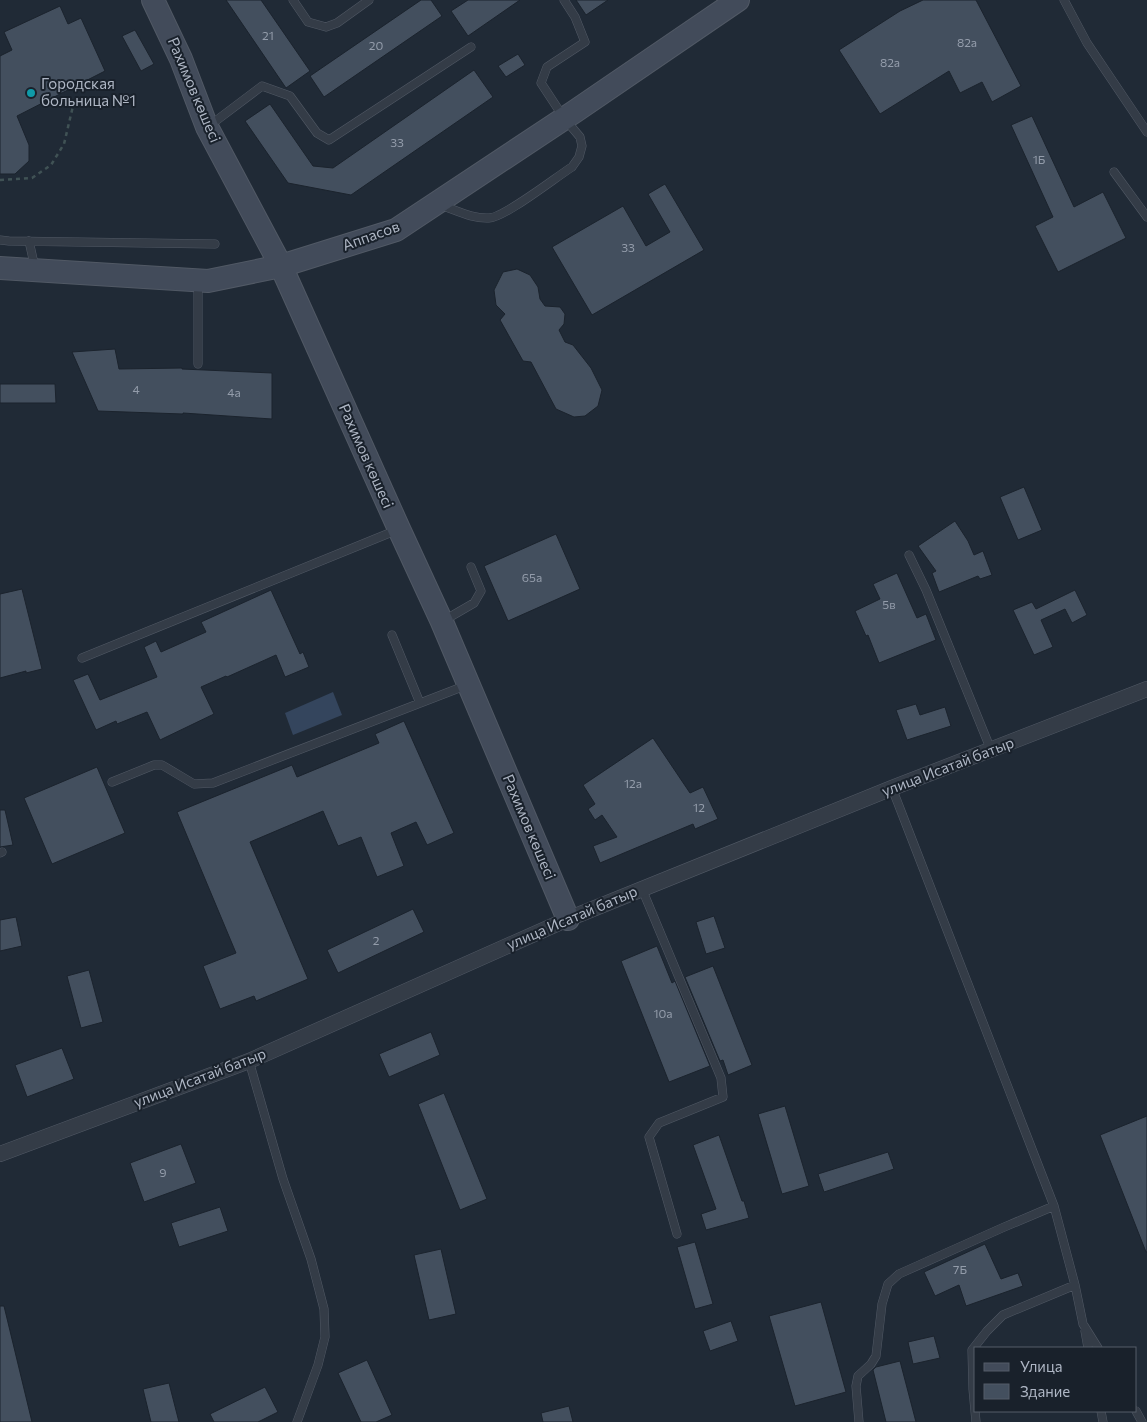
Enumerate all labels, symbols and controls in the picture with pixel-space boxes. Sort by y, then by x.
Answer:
house number: 21 [262,28,274,42]
street label: Рахимов көшесі [165,34,225,145]
house number: 82а [957,35,977,49]
house number: 20 [369,38,383,52]
house number: 82а [880,55,900,69]
place label: Городская больница №1 [41,74,136,109]
marker: Городская больница №1 [25,87,37,99]
house number: 33 [390,135,404,149]
house number: 1Б [1033,152,1046,166]
street label: Аппасов [340,216,402,254]
house number: 33 [621,240,635,254]
house number: 4 [132,382,140,396]
house number: 4а [227,385,241,399]
street label: Рахимов көшесі [336,401,398,511]
house number: 65а [522,570,542,584]
house number: 5в [882,597,896,611]
street label: улица Исатай батыр [879,733,1016,800]
street label: Рахимов көшесі [500,771,560,882]
house number: 12а [624,776,642,790]
house number: 12 [693,800,705,814]
street label: улица Исатай батыр [504,881,640,953]
house number: 2 [373,933,380,947]
house number: 10а [653,1006,673,1020]
street label: улица Исатай батыр [131,1044,268,1111]
house number: 9 [159,1165,167,1179]
house number: 7Б [953,1262,967,1276]
legend [974,1347,1137,1412]
text: Улица [1020,1357,1062,1375]
text: Здание [1020,1382,1070,1400]

